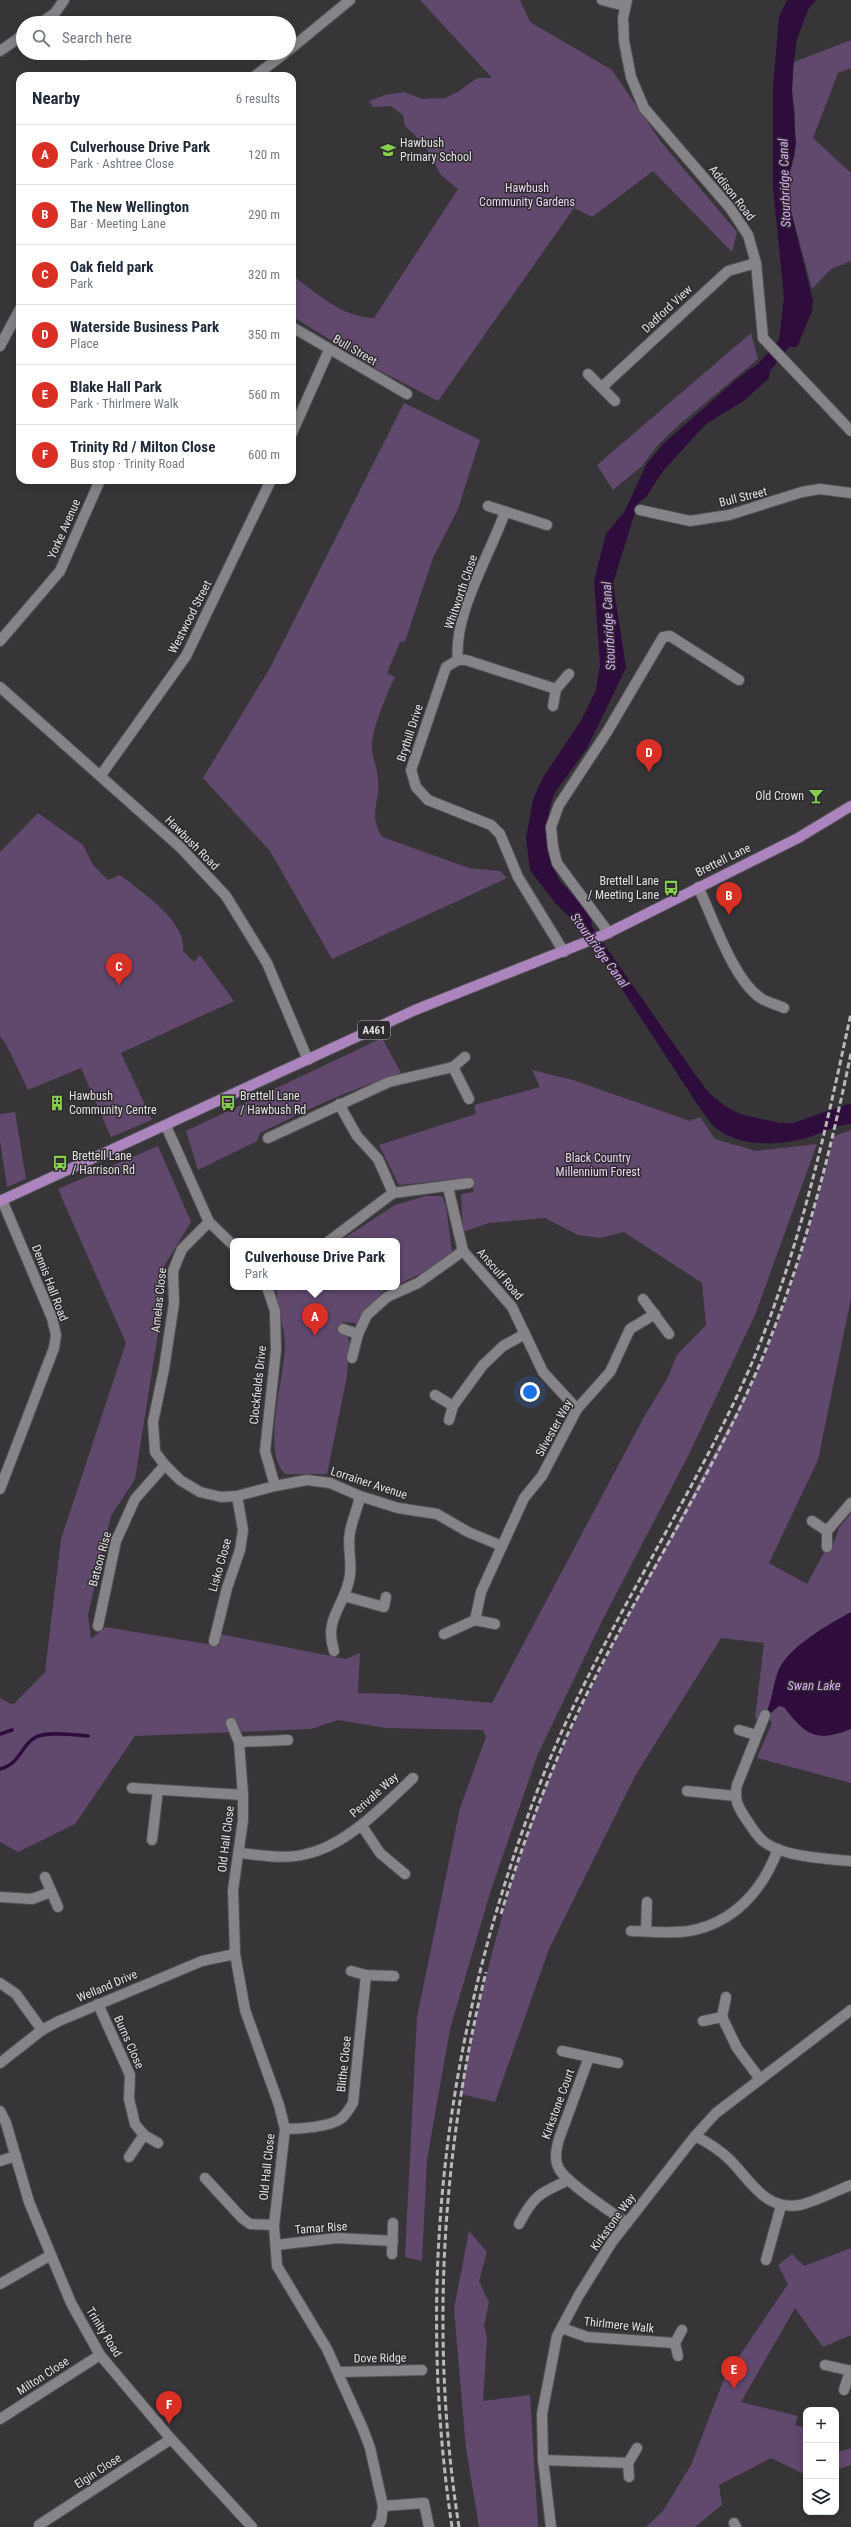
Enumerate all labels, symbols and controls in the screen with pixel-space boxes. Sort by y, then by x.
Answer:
search box [16,16,296,60]
icon: search [30,27,52,49]
text: Search here [62,29,132,47]
text: Nearby [32,88,80,108]
text: 6 results [236,91,280,106]
place label: Hawbush Primary School [400,136,472,164]
water label: Stourbridge Canal [775,137,794,228]
text: Culverhouse Drive Park [70,138,210,156]
school or university icon: Hawbush Primary School [379,141,397,159]
text: A [41,147,49,162]
text: 120 m [248,147,280,162]
text: Park · Ashtree Close [70,156,174,171]
street label: Addison Road [706,163,758,223]
park label: Hawbush Community Gardens [479,181,575,209]
text: The New Wellington [70,198,189,216]
text: B [41,207,49,222]
text: 290 m [248,207,280,222]
text: Bar · Meeting Lane [70,216,166,231]
text: Oak field park [70,258,153,276]
text: C [41,267,49,282]
text: 320 m [248,267,280,282]
text: Park [70,276,93,291]
street label: Dadford View [639,282,695,336]
text: Waterside Business Park [70,318,219,336]
text: D [41,327,49,342]
text: 350 m [248,327,280,342]
street label: Bull Street [330,332,380,368]
text: Place [70,336,99,351]
text: Blake Hall Park [70,378,162,396]
text: E [42,387,48,402]
text: 560 m [248,387,280,402]
text: Park · Thirlmere Walk [70,396,179,411]
text: Trinity Rd / Milton Close [70,438,215,456]
text: F [42,447,48,462]
text: 600 m [248,447,280,462]
text: Bus stop · Trinity Road [70,456,185,471]
street label: Bull Street [718,484,769,510]
street label: Yorke Avenue [45,497,84,561]
street label: Whitworth Close [442,553,480,631]
street label: Westwood Street [166,578,215,656]
water label: Stourbridge Canal [599,580,618,671]
street label: Brythill Drive [394,702,426,764]
pin: D [636,739,662,772]
bar icon: Old Crown [807,787,825,805]
place label: Old Crown [755,789,804,803]
street label: Hawbush Road [162,813,222,873]
street label: Brettell Lane [693,840,753,879]
place label: Brettell Lane / Meeting Lane [588,874,659,902]
bus stop icon: Brettell Lane / Meeting Lane [662,879,680,897]
pin: B [716,882,742,915]
water label: Stourbridge Canal [567,910,632,992]
pin: C [106,953,132,986]
road number: A461 [358,1021,390,1039]
place label: Hawbush Community Centre [69,1089,157,1117]
place label: Brettell Lane / Hawbush Rd [240,1089,306,1117]
building icon: Hawbush Community Centre [48,1094,66,1112]
bus stop icon: Brettell Lane / Hawbush Rd [219,1094,237,1112]
place label: Brettell Lane / Harrison Rd [72,1149,135,1177]
park label: Black Country Millennium Forest [556,1151,641,1179]
bus stop icon: Brettell Lane / Harrison Rd [51,1154,69,1172]
popup [230,1238,400,1290]
street label: Dennis Hall Road [29,1243,71,1323]
street label: Ansculf Road [474,1246,526,1302]
text: Culverhouse Drive Park [245,1248,385,1266]
text: Park [245,1266,268,1281]
street label: Amelas Close [149,1267,169,1333]
pin: A [302,1303,328,1336]
street label: Clockfields Drive [247,1345,269,1425]
your location [520,1382,540,1402]
street label: Silvester Way [533,1397,575,1459]
street label: Lorrainer Avenue [329,1464,409,1502]
street label: Batson Rise [86,1530,114,1588]
street label: Lisko Close [206,1536,234,1593]
water label: Swan Lake [787,1678,841,1693]
street label: Perivale Way [347,1770,401,1820]
street label: Old Hall Close [215,1805,237,1873]
street label: Welland Drive [75,1967,140,2005]
street label: Burns Close [111,2013,147,2071]
street label: Blithe Close [334,2035,354,2093]
street label: Kirkstone Court [539,2067,577,2141]
street label: Old Hall Close [257,2133,277,2201]
street label: Kirkstone Way [588,2191,638,2253]
street label: Tamar Rise [294,2219,348,2237]
street label: Trinity Road [83,2304,125,2360]
street label: Thirlmere Walk [583,2314,655,2336]
street label: Dove Ridge [353,2351,407,2365]
street label: Milton Close [14,2354,72,2398]
pin: E [721,2356,747,2389]
pin: F [156,2391,182,2424]
map controls [803,2407,839,2515]
button: + [803,2407,839,2443]
button: − [803,2443,839,2479]
street label: Elgin Close [72,2451,124,2491]
button: layers [803,2479,839,2515]

